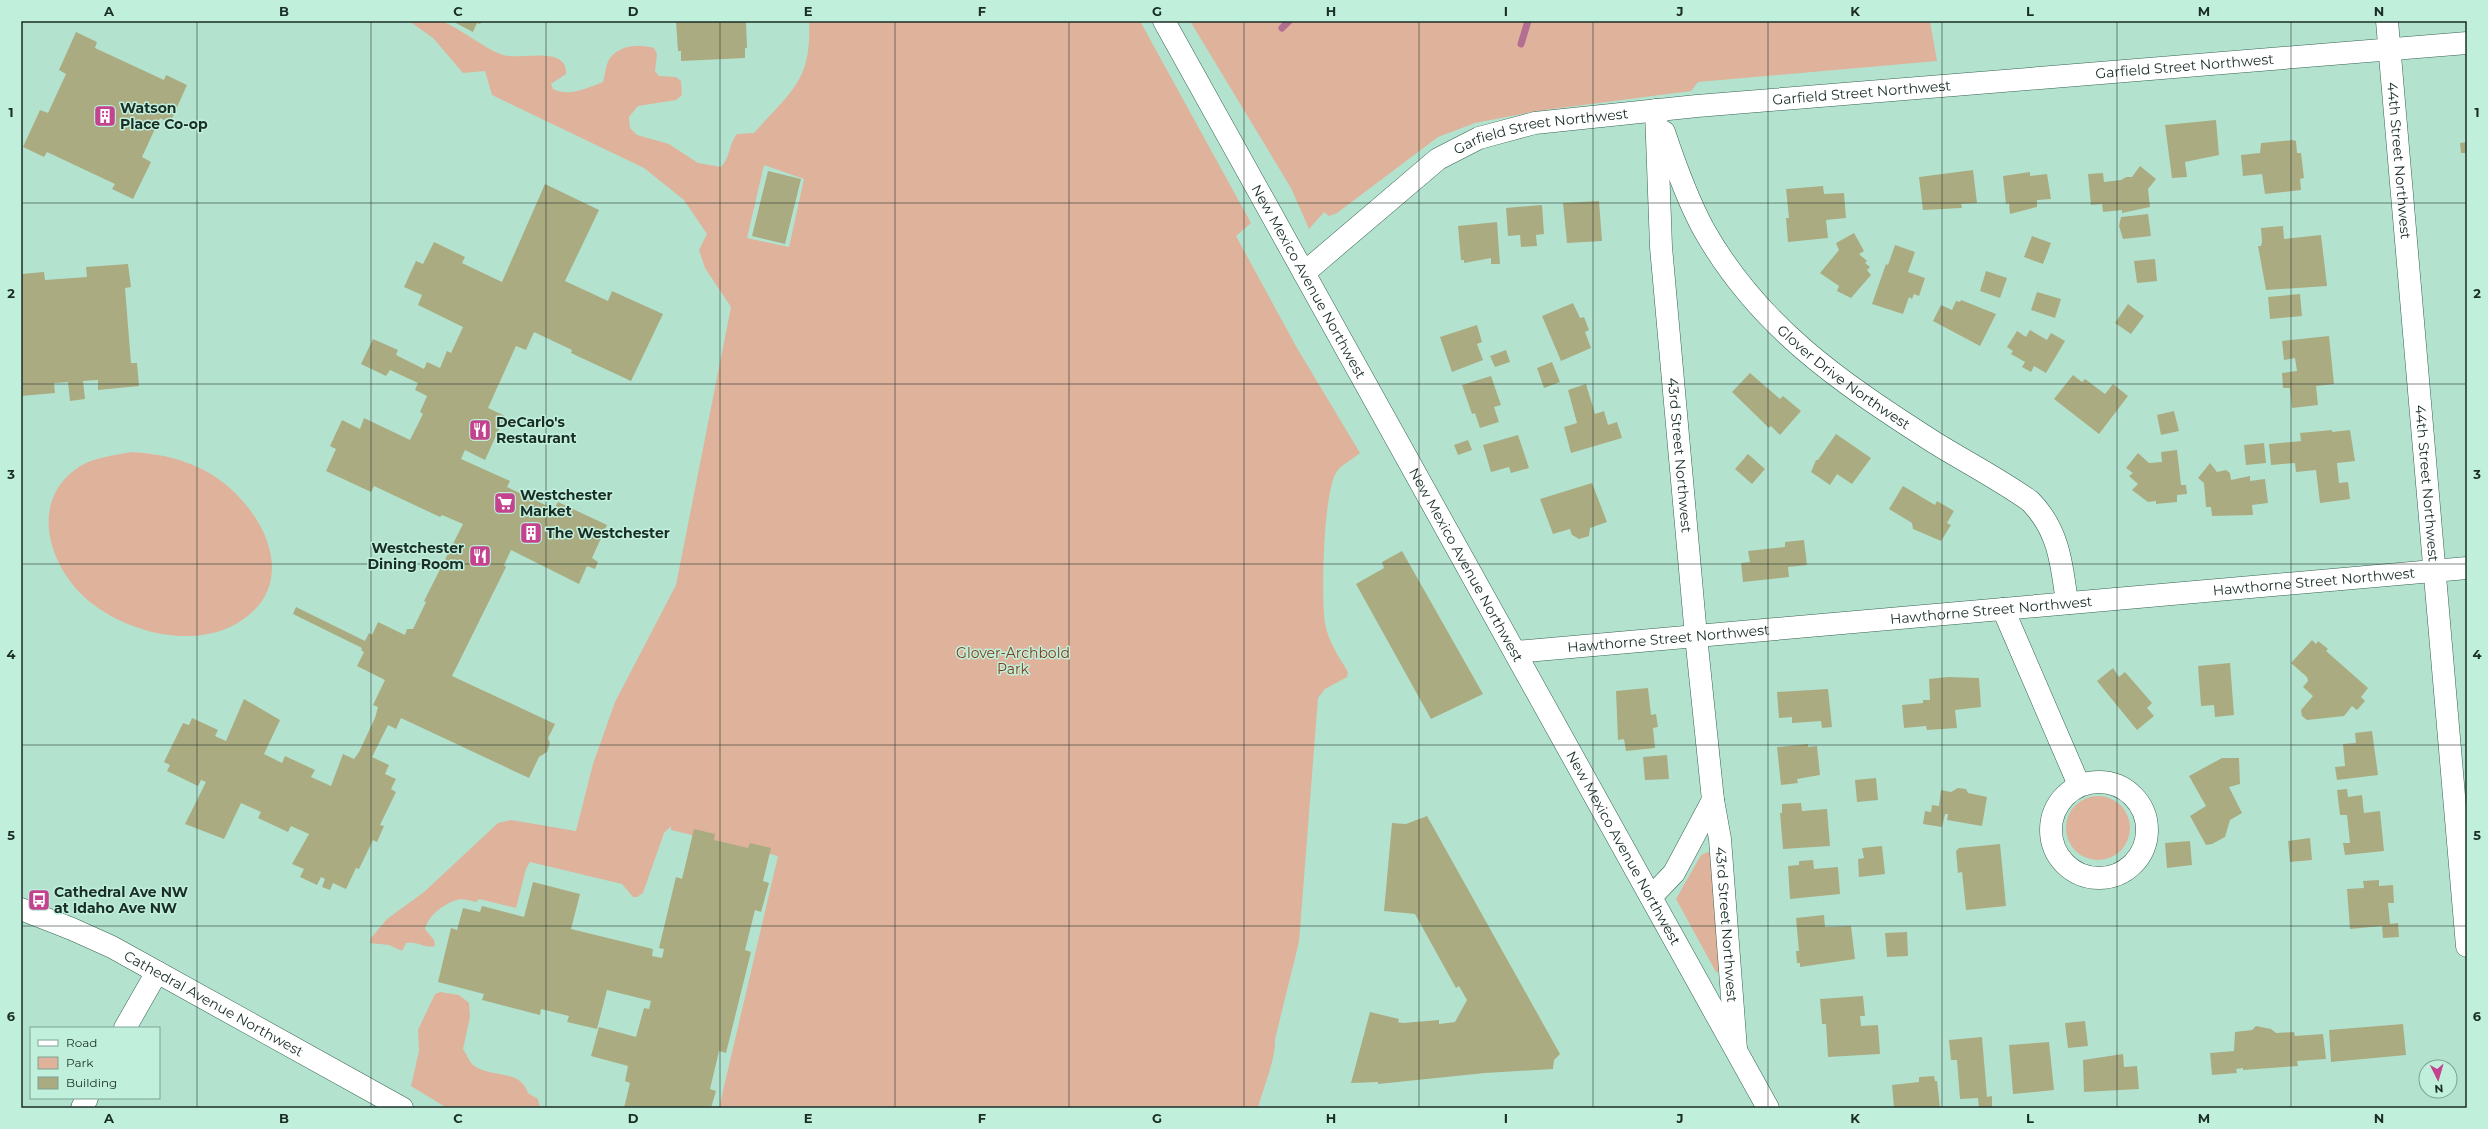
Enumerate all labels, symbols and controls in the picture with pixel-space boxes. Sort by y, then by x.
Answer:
text: A [103,3,115,19]
text: B [279,3,289,19]
text: C [453,3,463,19]
text: D [628,3,639,19]
text: E [804,3,813,19]
text: F [978,3,986,19]
text: G [1152,3,1162,19]
text: H [1326,3,1336,19]
text: I [1504,3,1508,19]
text: J [1675,3,1684,19]
text: K [1850,3,1860,19]
text: L [2026,3,2034,19]
text: M [2198,3,2210,19]
text: N [2374,3,2384,19]
street label: Garfield Street Northwest [2095,50,2275,82]
street label: Garfield Street Northwest [1772,76,1952,109]
street label: 44th Street Northwest [2383,81,2415,240]
place label: Watson Place Co-op [120,99,208,133]
building icon: Watson Place Co-op [92,103,118,129]
text: 1 [8,104,14,120]
street label: Garfield Street Northwest [1450,104,1629,159]
text: 1 [2474,104,2480,120]
street label: New Mexico Avenue Northwest [1248,181,1370,382]
text: 2 [7,285,15,301]
text: 2 [2473,285,2481,301]
street label: Glover Drive Northwest [1773,321,1914,434]
street label: 43rd Street Northwest [1664,377,1696,534]
street label: 44th Street Northwest [2411,404,2443,563]
place label: DeCarlo's Restaurant [496,413,577,447]
restaurant icon: DeCarlo's Restaurant [467,417,493,443]
street label: New Mexico Avenue Northwest [1405,464,1527,665]
text: 3 [6,466,15,482]
text: 3 [2472,466,2481,482]
place label: Westchester Market [520,486,613,520]
supermarket icon: Westchester Market [492,490,518,516]
building icon: The Westchester [518,520,544,546]
place label: The Westchester [546,524,670,542]
place label: Westchester Dining Room [368,539,464,573]
restaurant icon: Westchester Dining Room [467,543,493,569]
street label: Hawthorne Street Northwest [2212,564,2416,599]
street label: Hawthorne Street Northwest [1889,592,2093,628]
street label: Hawthorne Street Northwest [1566,621,1771,656]
park label: Glover-Archbold Park [956,644,1070,678]
text: 4 [7,646,16,662]
text: 4 [2473,646,2482,662]
street label: New Mexico Avenue Northwest [1562,748,1685,949]
text: 5 [7,827,15,843]
text: 5 [2473,827,2481,843]
street label: 43rd Street Northwest [1712,846,1741,1003]
place label: Cathedral Ave NW at Idaho Ave NW [54,883,188,917]
bus stop icon: Cathedral Ave NW at Idaho Ave NW [26,887,52,913]
street label: Cathedral Avenue Northwest [121,946,307,1061]
text: 6 [7,1008,16,1024]
text: 6 [2473,1008,2482,1024]
legend [30,1027,160,1099]
text: Road [66,1035,97,1050]
text: Park [66,1055,94,1070]
north arrow [2418,1059,2458,1099]
text: Building [66,1075,117,1090]
text: N [2434,1082,2444,1096]
text: A [103,1110,115,1126]
text: B [279,1110,289,1126]
text: C [453,1110,463,1126]
text: D [628,1110,639,1126]
text: E [804,1110,813,1126]
text: F [978,1110,986,1126]
text: G [1152,1110,1162,1126]
text: H [1326,1110,1336,1126]
text: I [1504,1110,1508,1126]
text: J [1675,1110,1684,1126]
text: K [1850,1110,1860,1126]
text: L [2026,1110,2034,1126]
text: M [2198,1110,2210,1126]
text: N [2374,1110,2384,1126]

